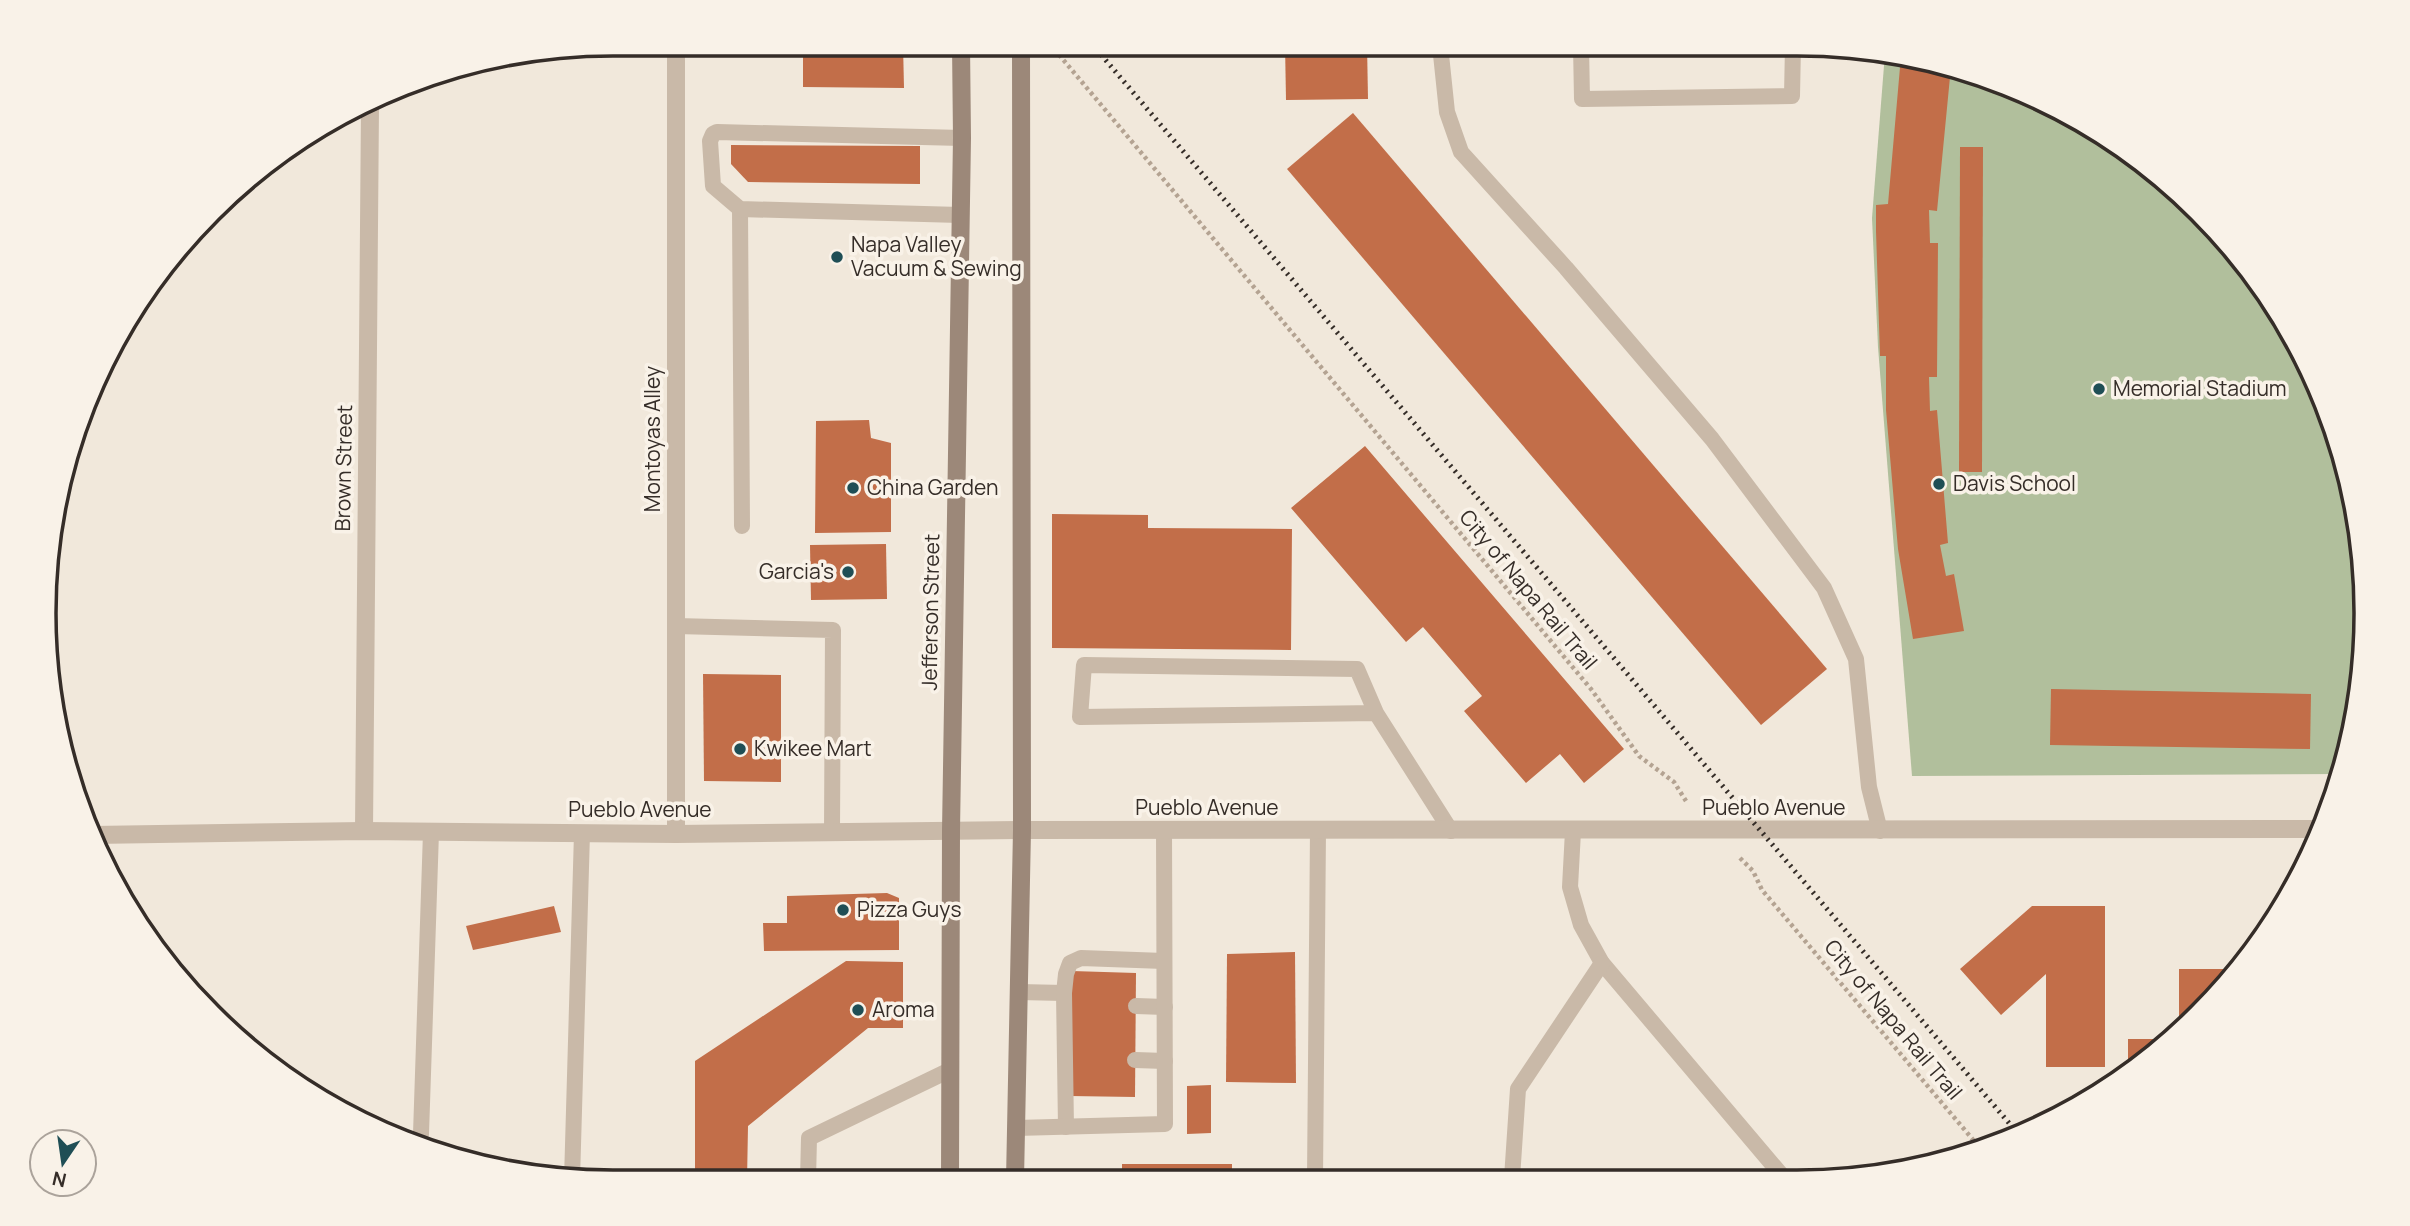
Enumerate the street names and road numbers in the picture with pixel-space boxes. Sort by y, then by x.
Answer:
street label: Montoyas Alley [638,366,666,512]
street label: Brown Street [328,404,358,532]
street label: City of Napa Rail Trail [1454,503,1604,675]
street label: Jefferson Street [915,533,945,691]
street label: Pueblo Avenue [1135,793,1279,821]
street label: Pueblo Avenue [1702,793,1846,821]
street label: Pueblo Avenue [568,795,712,823]
street label: City of Napa Rail Trail [1819,933,1969,1105]

